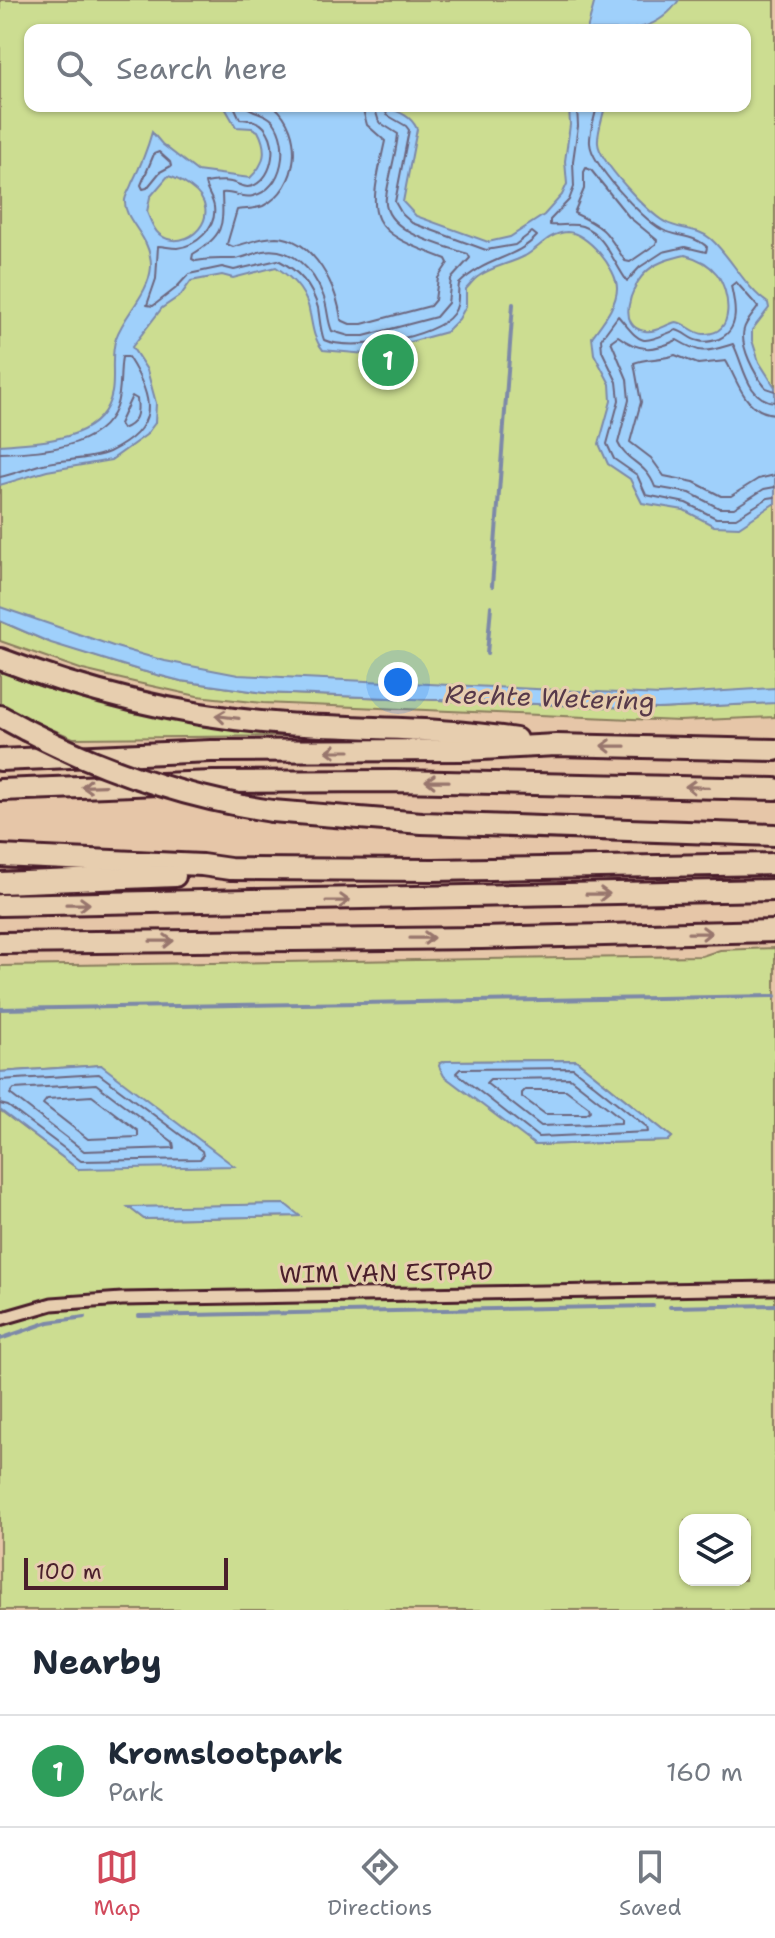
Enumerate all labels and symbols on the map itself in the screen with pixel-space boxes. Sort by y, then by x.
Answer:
pin: 1 [362,330,414,390]
your location [378,662,418,702]
water label: Rechte Wetering [444,676,656,718]
one-way arrow [214,710,241,725]
one-way arrow [600,739,627,754]
one-way arrow [325,743,352,759]
one-way arrow [424,773,451,789]
one-way arrow [80,779,107,794]
one-way arrow [684,780,711,795]
one-way arrow [584,887,611,902]
one-way arrow [324,893,351,908]
one-way arrow [64,897,91,912]
one-way arrow [686,925,713,940]
one-way arrow [408,931,435,946]
one-way arrow [148,933,175,949]
street label: WIM VAN ESTPAD [279,1255,493,1291]
scale bar [24,1554,228,1590]

